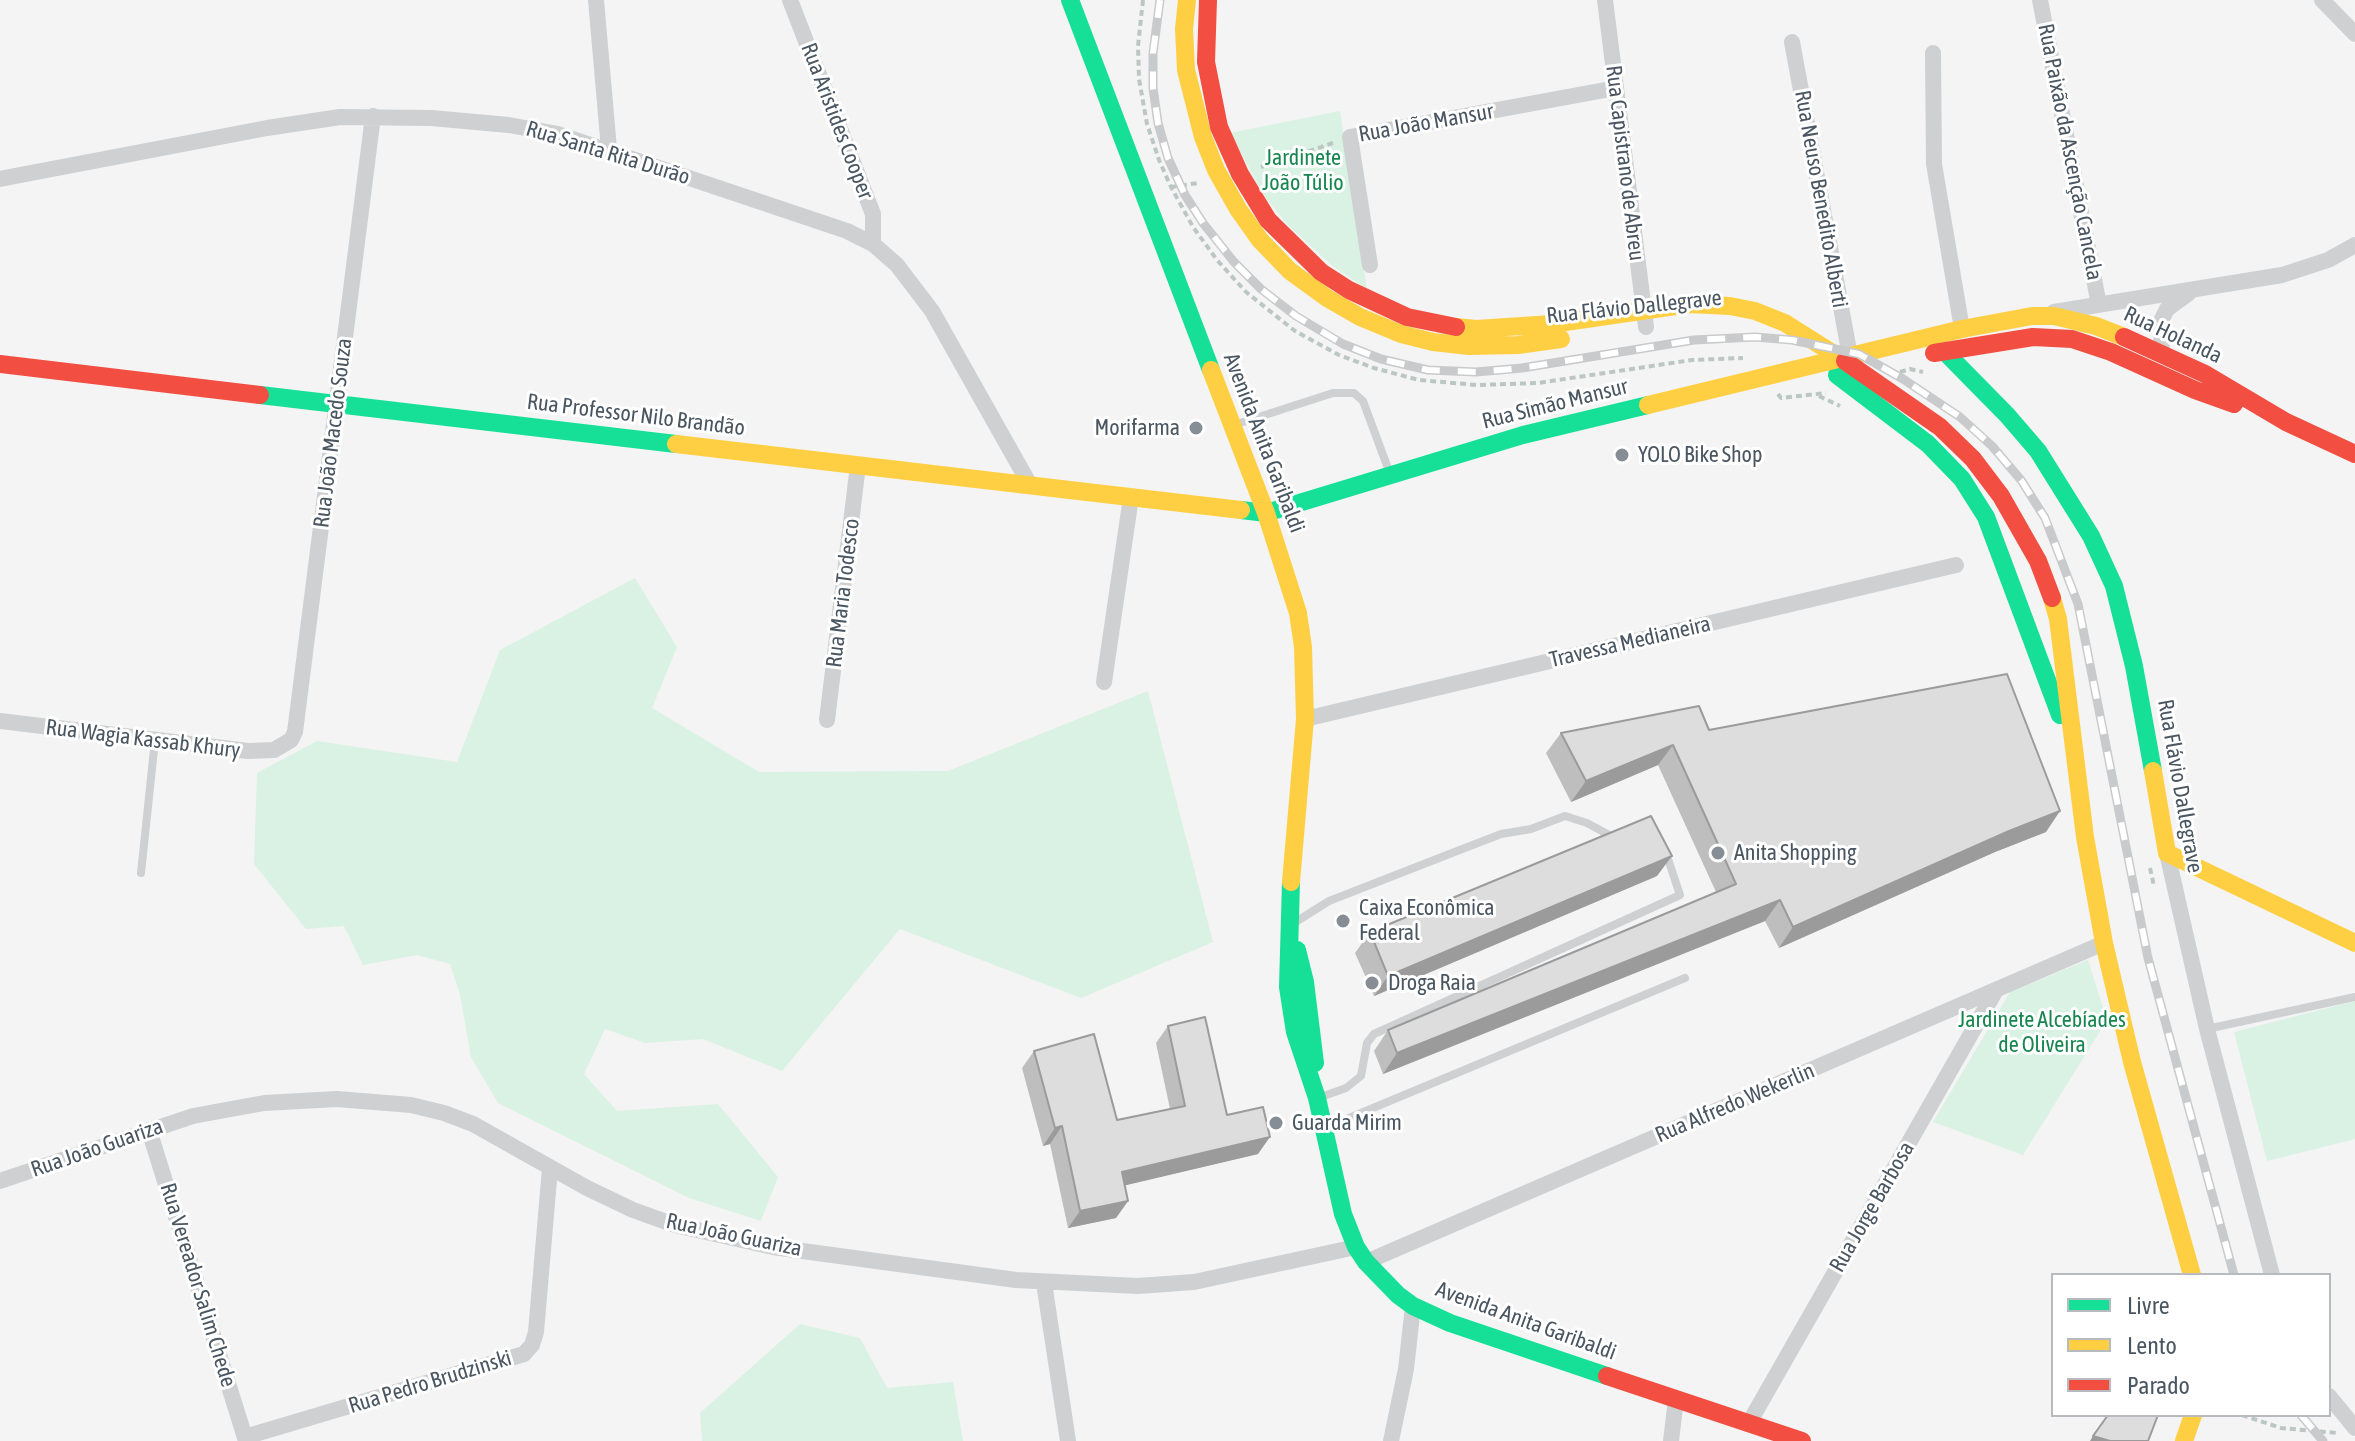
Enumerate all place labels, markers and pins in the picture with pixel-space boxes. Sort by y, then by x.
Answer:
place label: Morifarma [1095,415,1180,441]
marker: Morifarma [1187,419,1205,437]
place label: YOLO Bike Shop [1638,442,1762,468]
marker: YOLO Bike Shop [1613,446,1631,464]
place label: Anita Shopping [1734,840,1856,866]
marker: Anita Shopping [1709,844,1727,862]
place label: Caixa Econômica Federal [1359,895,1494,946]
marker: Caixa Econômica Federal [1334,912,1352,930]
place label: Droga Raia [1388,970,1476,996]
marker: Droga Raia [1363,974,1381,992]
place label: Guarda Mirim [1292,1110,1402,1136]
marker: Guarda Mirim [1267,1114,1285,1132]

